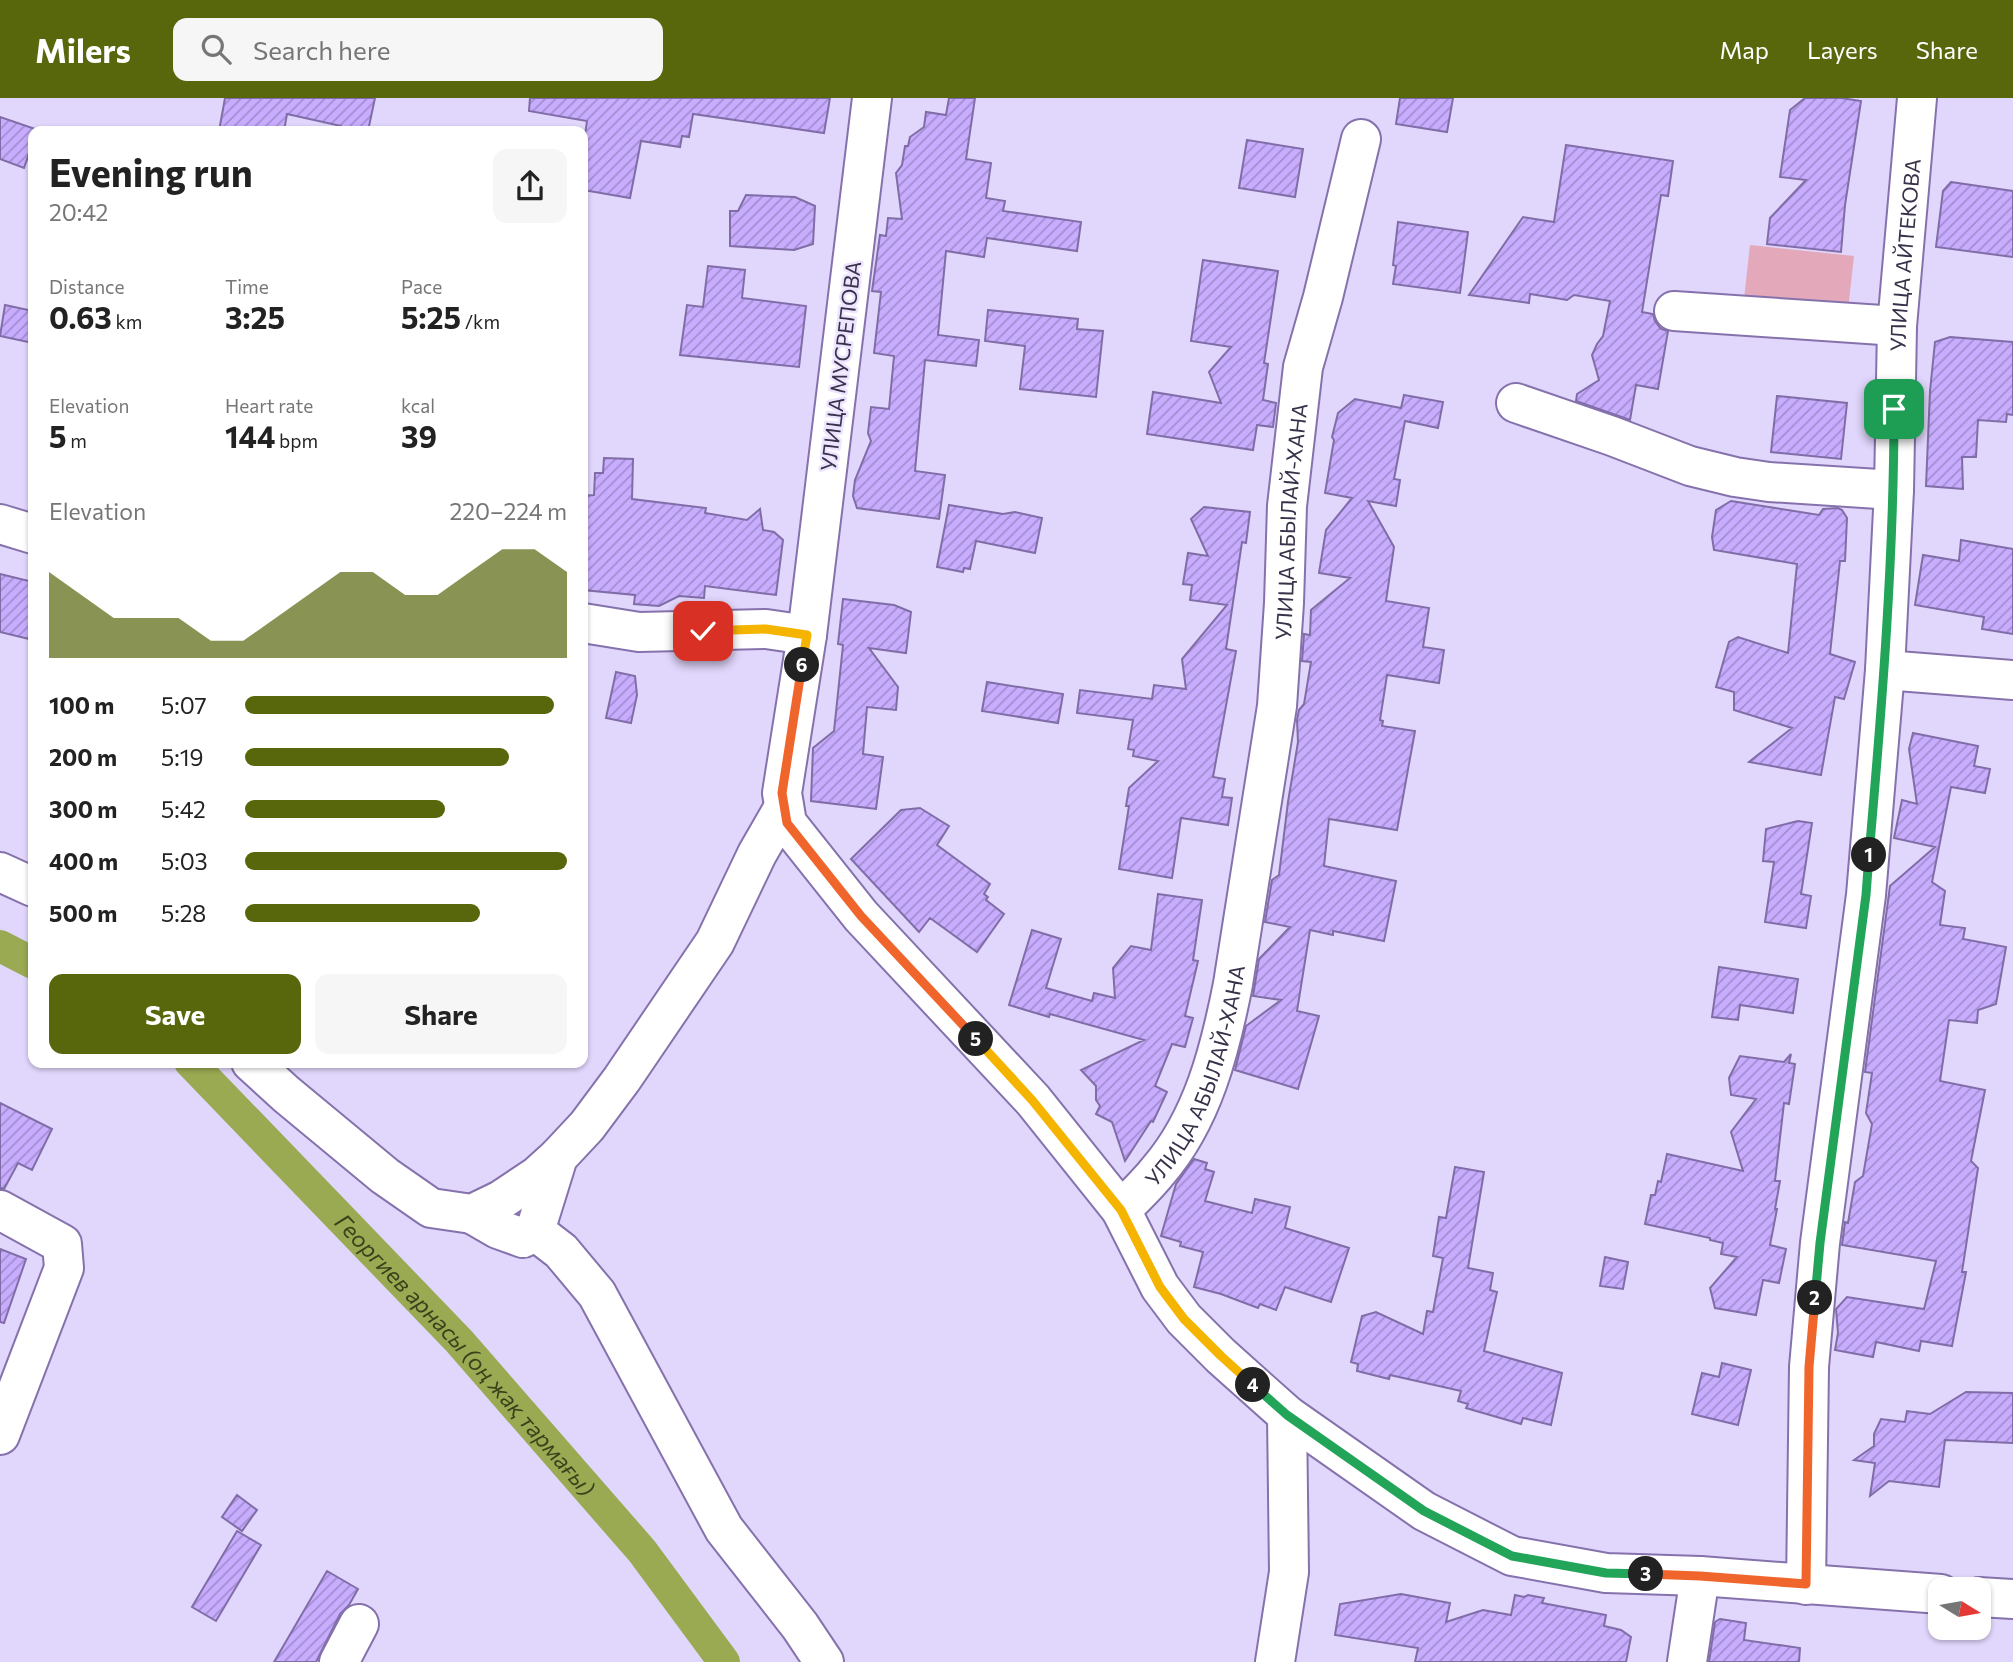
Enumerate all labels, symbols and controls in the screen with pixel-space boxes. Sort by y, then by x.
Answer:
search box [173,18,663,81]
text: Milers [35,29,131,70]
icon: search [197,30,235,68]
text: Search here [253,34,390,65]
text: Map [1720,35,1769,64]
text: Layers [1807,35,1878,64]
text: Share [1916,35,1978,64]
text: Evening run [49,148,253,195]
button: share [493,149,567,223]
street label: УЛИЦА АЙТЕКОВА [1884,157,1924,351]
text: 20:42 [49,198,108,226]
street label: УЛИЦА МУСРЕПОВА [815,259,865,473]
text: Distance [49,275,125,298]
text: Time [225,275,269,298]
text: Pace [401,275,442,298]
text: 0.63 [49,298,112,335]
text: 3:25 [225,298,285,335]
text: 5:25 [401,298,461,335]
text: km [112,310,142,333]
text: /km [461,310,500,333]
pin [1864,379,1924,439]
icon: arrive [1875,390,1913,428]
text: Elevation [49,394,129,417]
text: Heart rate [225,394,313,417]
text: kcal [401,394,435,417]
street label: УЛИЦА АБЫЛАЙ-ХАНА [1269,402,1311,641]
text: 5 [49,417,67,454]
text: 144 [225,417,275,454]
text: 39 [401,417,437,454]
text: m [67,429,87,452]
text: bpm [275,429,318,452]
text: Elevation [49,497,146,525]
text: 220–224 m [450,497,567,525]
pin [673,601,733,661]
icon: check [684,612,722,650]
pin: 6 [784,648,820,682]
text: 6 [796,653,807,676]
text: 100 m [49,691,114,719]
text: 5:07 [161,691,207,719]
text: 200 m [49,743,117,771]
text: 5:19 [161,743,203,771]
text: 300 m [49,795,117,823]
text: 5:42 [161,795,206,823]
pin: 1 [1852,838,1886,872]
text: 1 [1864,843,1873,866]
text: 400 m [49,847,118,875]
text: 5:03 [161,847,208,875]
text: 500 m [49,899,117,927]
text: 5:28 [161,899,206,927]
street label: УЛИЦА АБЫЛАЙ-ХАНА [1139,963,1248,1190]
button: Save [49,974,301,1054]
button: Share [315,974,567,1054]
pin: 5 [958,1021,993,1056]
text: 5 [970,1027,981,1050]
water label: Георгиев арнасы (оң жақ тармағы) [330,1208,602,1502]
pin: 2 [1798,1280,1832,1316]
text: 2 [1809,1286,1820,1309]
pin: 4 [1236,1368,1270,1402]
text: 4 [1247,1373,1258,1396]
pin: 3 [1628,1556,1664,1592]
text: 3 [1640,1562,1651,1585]
north arrow [1928,1577,1992,1640]
map controls [1928,1577,1991,1640]

